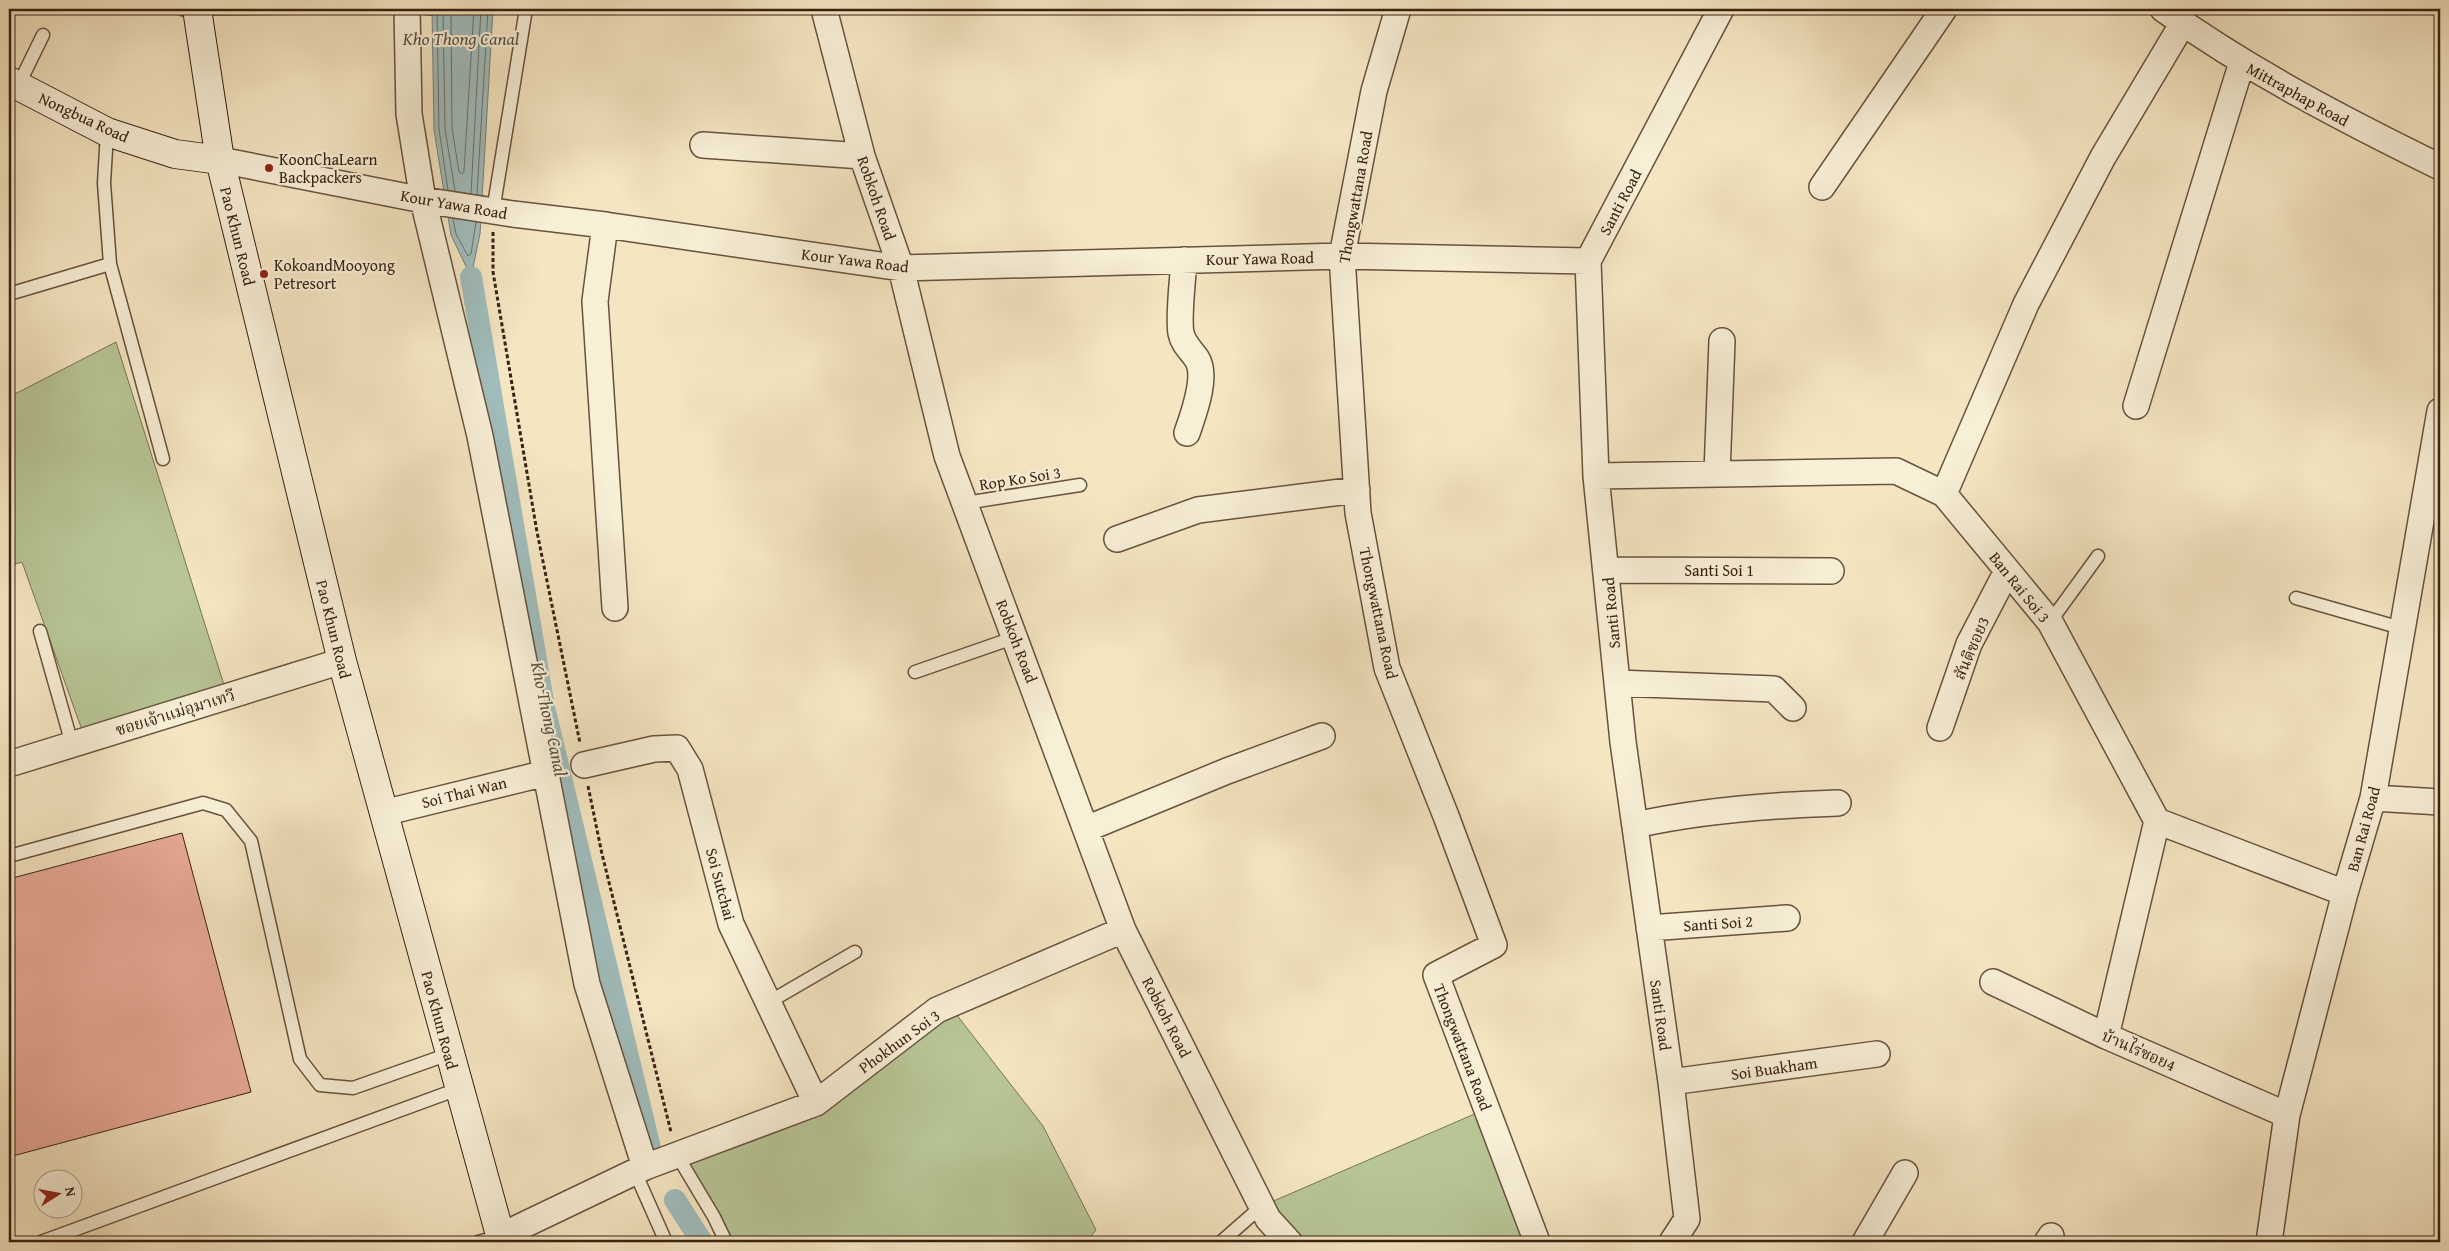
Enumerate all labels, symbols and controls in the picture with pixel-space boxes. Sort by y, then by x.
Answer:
water label: Kho Thong Canal [402,25,520,52]
street label: Mittraphap Road [2242,56,2354,132]
street label: Nongbua Road [35,86,133,149]
street label: Thongwattana Road [1332,128,1379,265]
place label: KoonChaLearn Backpackers [279,147,377,189]
street label: Robkoh Road [851,153,903,244]
marker: KoonChaLearn Backpackers [263,162,275,174]
street label: Santi Road [1593,164,1648,239]
street label: Kour Yawa Road [399,183,510,225]
street label: Pao Khun Road [214,184,262,288]
street label: Kour Yawa Road [800,242,911,279]
street label: Kour Yawa Road [1206,245,1315,271]
place label: KokoandMooyong Petresort [274,253,395,295]
marker: KokoandMooyong Petresort [258,268,270,280]
street label: Rop Ko Soi 3 [977,460,1063,496]
street label: Thongwattana Road [1353,545,1405,682]
street label: Ban Rai Soi 3 [1984,546,2056,628]
street label: Santi Soi 1 [1684,558,1754,582]
street label: Santi Road [1596,576,1626,650]
street label: Pao Khun Road [310,577,358,681]
street label: Robkoh Road [990,596,1044,687]
street label: สันติซอย3 [1947,613,1995,683]
water label: Kho Thong Canal [524,658,575,779]
street label: ซอยเจ้าแม่อุมาเทวี [112,682,238,742]
street label: Soi Thai Wan [419,770,509,814]
street label: Ban Rai Road [2340,783,2386,874]
street label: Soi Sutchai [700,845,742,923]
street label: Santi Soi 2 [1682,909,1754,937]
street label: Pao Khun Road [415,968,465,1072]
street label: Robkoh Road [1136,973,1198,1062]
street label: Santi Road [1644,978,1678,1053]
street label: Thongwattana Road [1428,980,1498,1114]
street label: Phokhun Soi 3 [853,1003,945,1079]
street label: บ้านไร่ซอย4 [2098,1023,2180,1077]
street label: Soi Buakham [1729,1050,1819,1086]
north arrow [32,1168,82,1218]
text: N [60,1185,82,1199]

